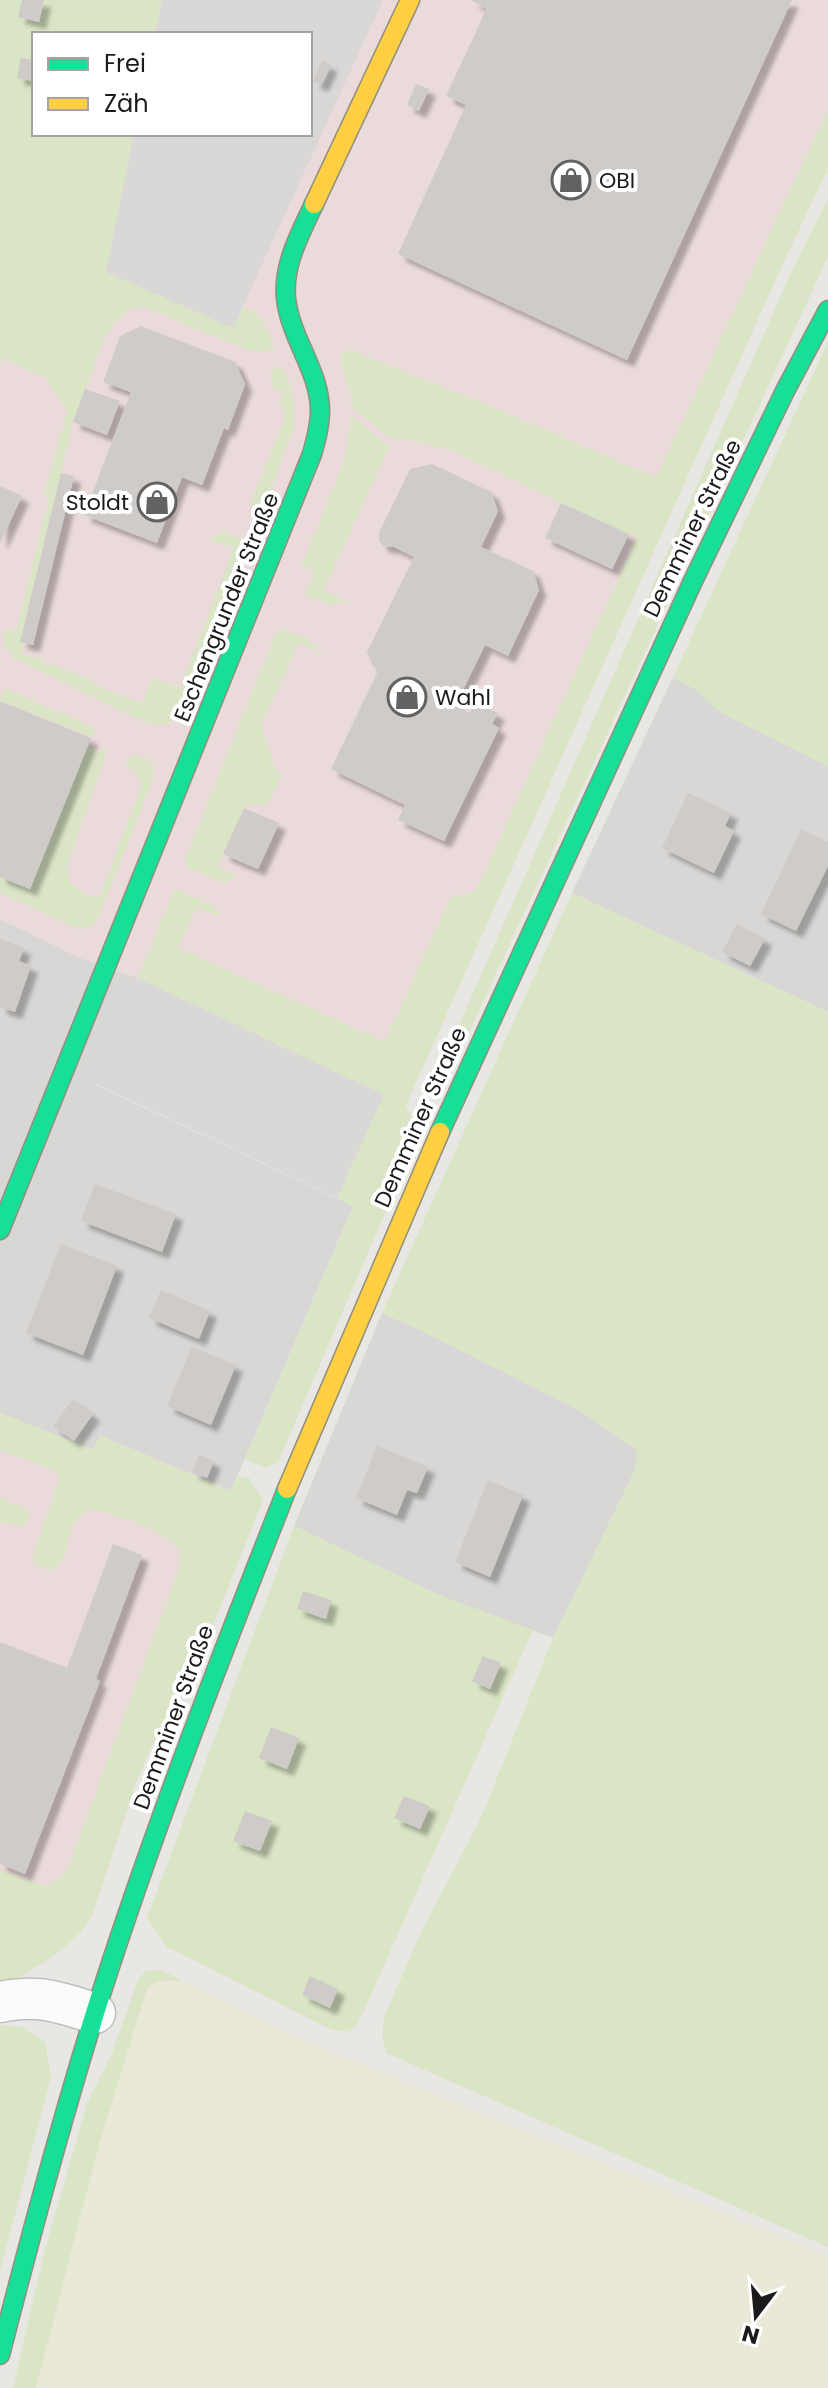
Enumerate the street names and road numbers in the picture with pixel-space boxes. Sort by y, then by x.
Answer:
street label: Demminer Straße [636,434,749,622]
street label: Eschengrunder Straße [166,488,287,726]
street label: Demminer Straße [367,1022,474,1212]
street label: Demminer Straße [126,1621,221,1814]

